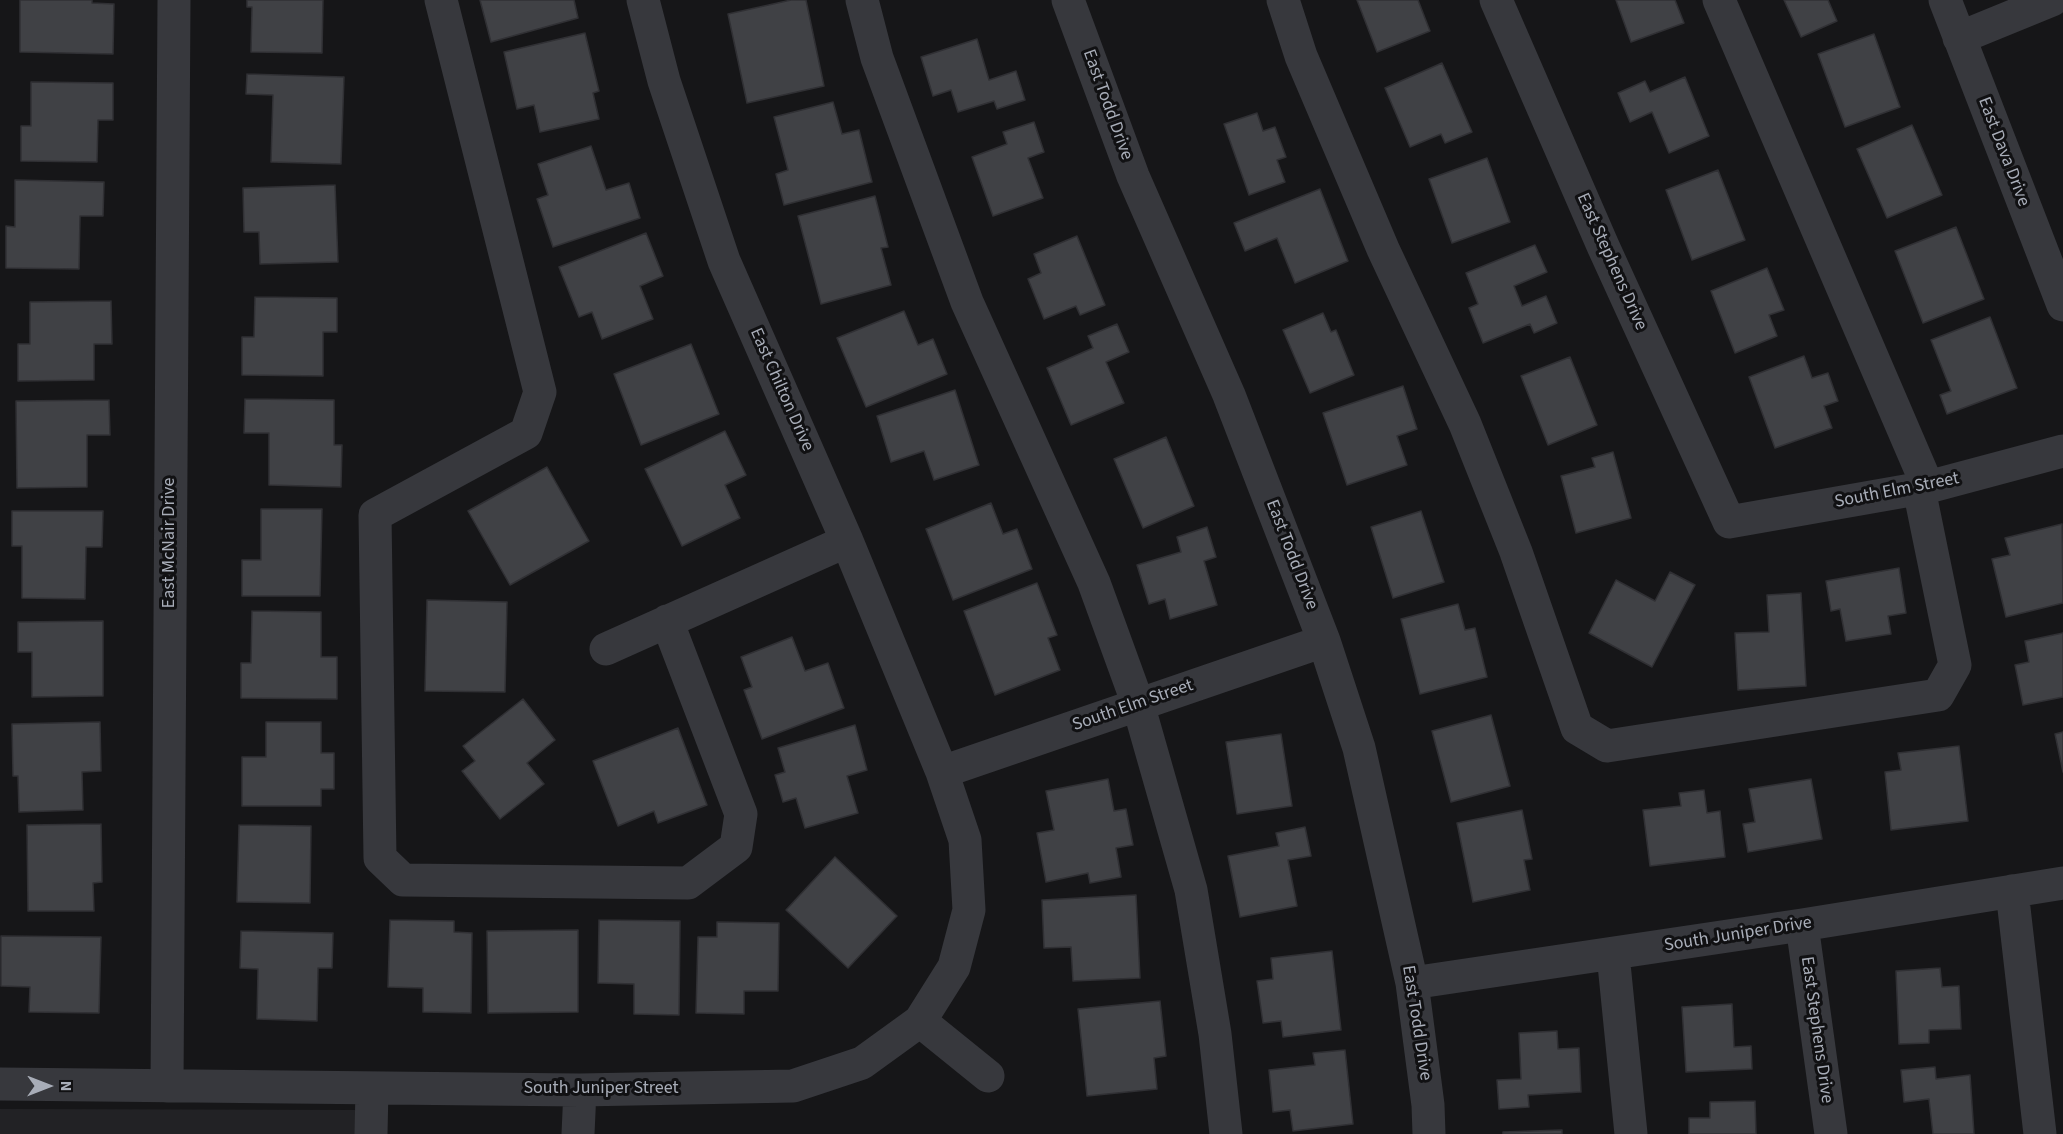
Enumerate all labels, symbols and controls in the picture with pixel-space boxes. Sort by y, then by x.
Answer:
street label: East Todd Drive [1077,47,1137,163]
street label: East Dava Drive [1972,94,2034,210]
street label: East Stephens Drive [1571,190,1651,334]
street label: East Chilton Drive [744,325,818,455]
street label: South Elm Street [1833,468,1961,514]
street label: East McNair Drive [159,478,181,608]
street label: East Todd Drive [1260,497,1322,613]
street label: South Elm Street [1070,675,1196,737]
street label: South Juniper Drive [1663,913,1813,957]
street label: East Stephens Drive [1795,955,1837,1105]
street label: East Todd Drive [1396,964,1436,1082]
north arrow [18,1056,78,1116]
street label: South Juniper Street [523,1078,679,1100]
text: N [55,1081,77,1091]

